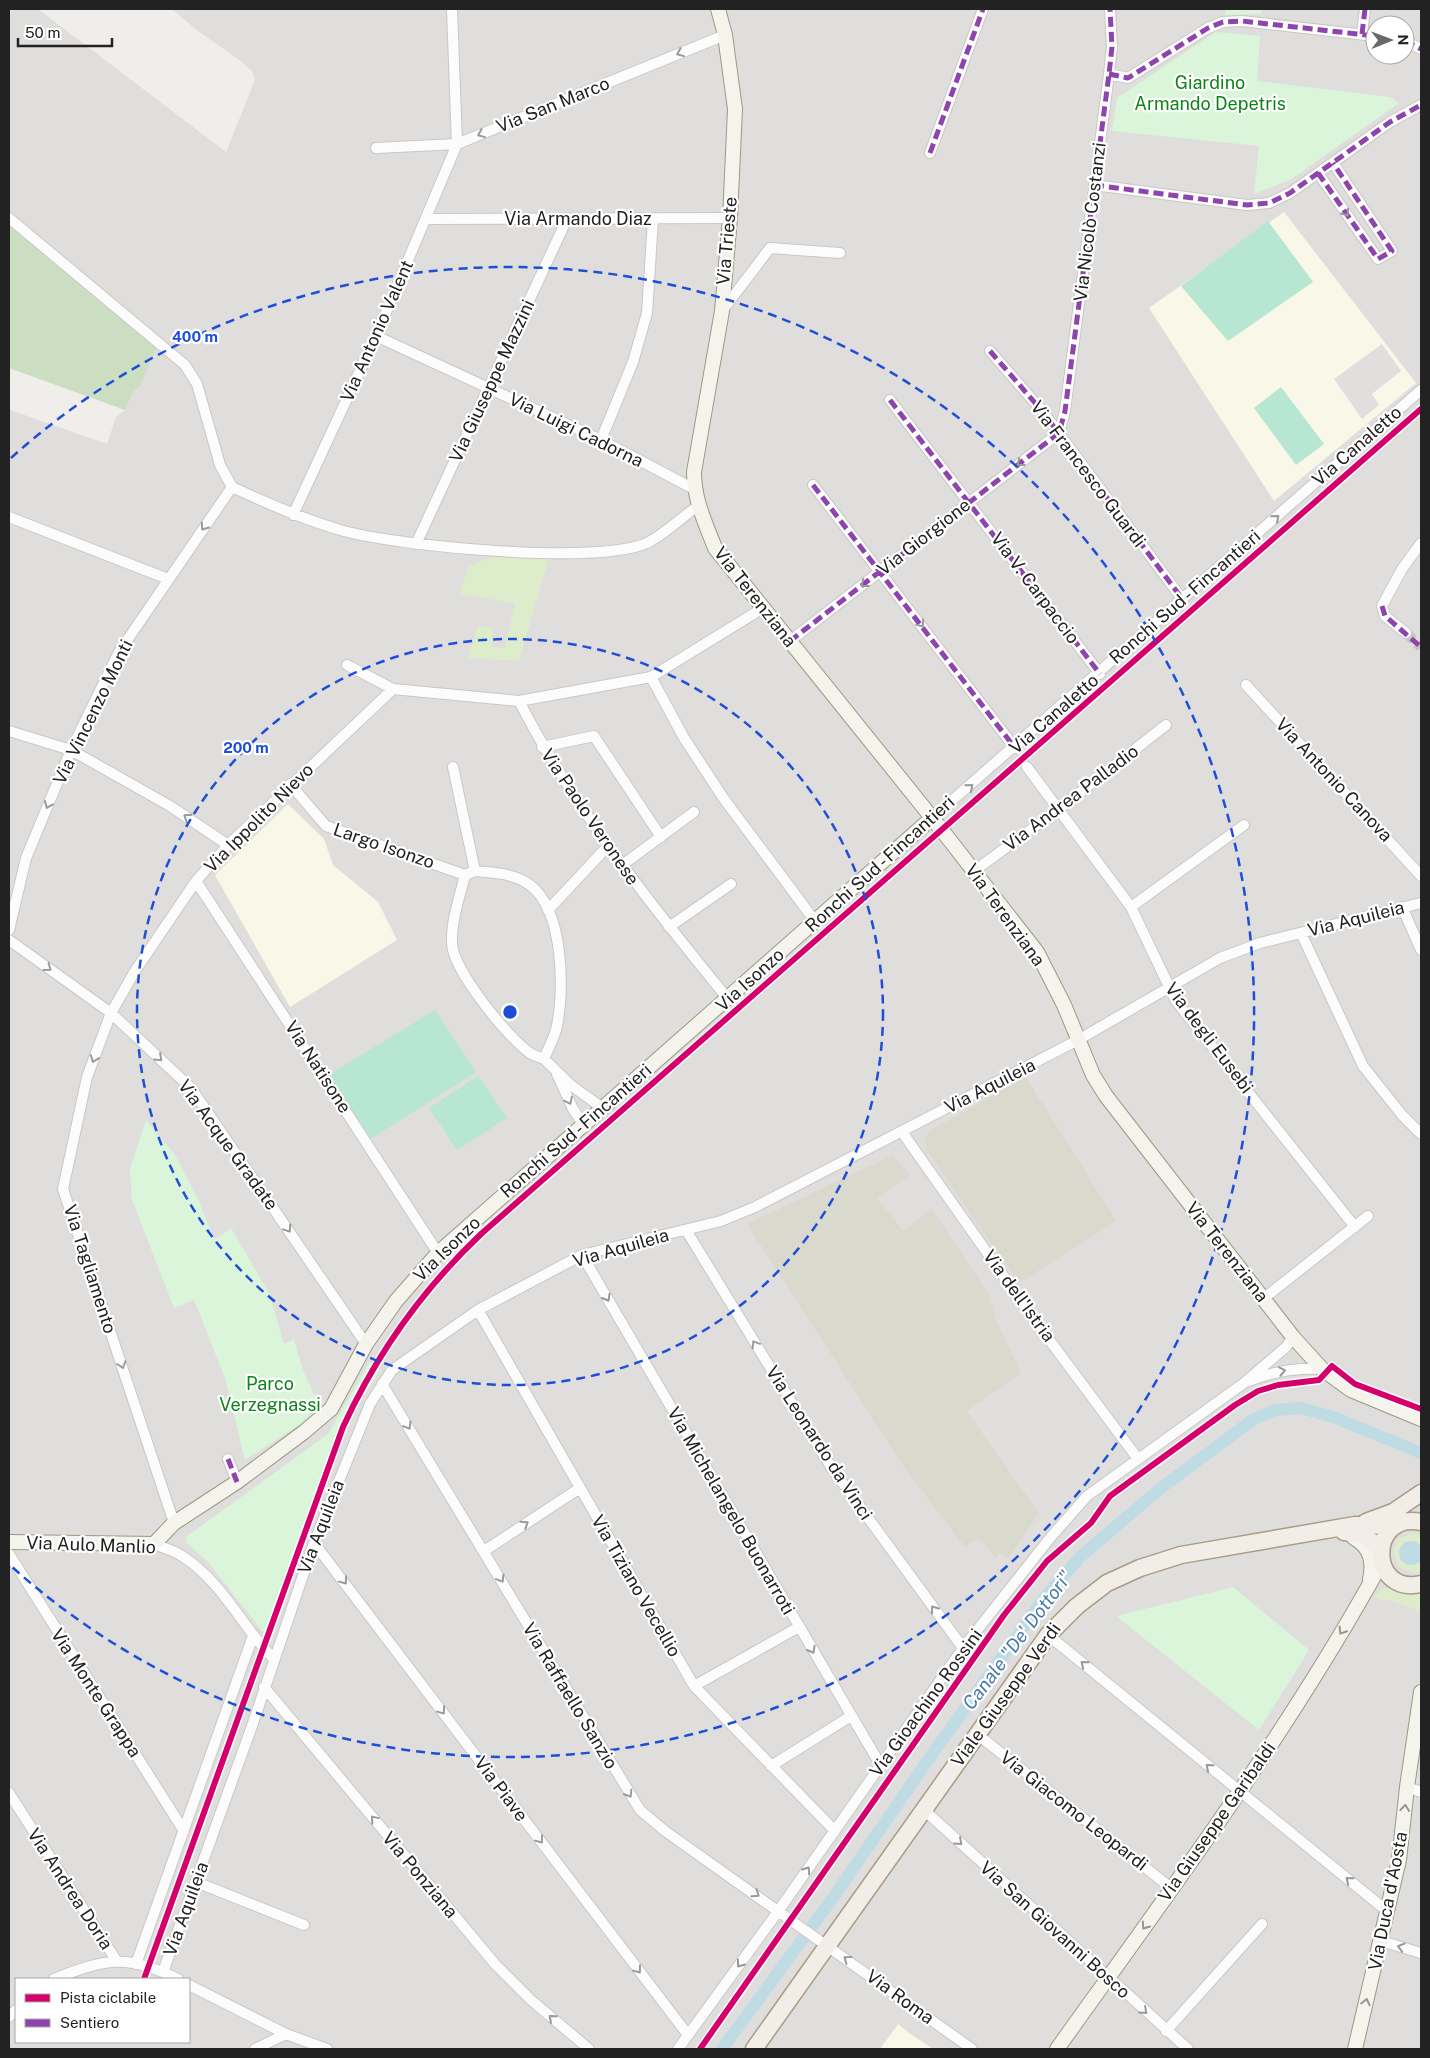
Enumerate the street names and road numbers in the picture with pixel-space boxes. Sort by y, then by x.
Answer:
street label: Via San Marco [493,72,612,137]
street label: Via Nicolò Costanzi [1069,141,1110,303]
street label: Via Trieste [712,196,741,286]
street label: Via Armando Diaz [504,208,652,229]
street label: Via Antonio Valent [336,257,417,405]
street label: Via Giuseppe Mazzini [445,296,538,465]
street label: Via Luigi Cadorna [506,388,647,471]
street label: Via Francesco Guardi [1027,396,1150,551]
street label: Via Canaletto [1308,401,1406,490]
street label: Via Giorgione [873,494,974,579]
street label: Ronchi Sud - Fincantieri [1105,525,1265,668]
street label: Via V. Carpaccio [987,528,1084,648]
street label: Via Terenziana [710,542,801,651]
street label: Via Vincenzo Monti [48,636,137,788]
street label: Via Canaletto [1005,669,1103,758]
street label: Via Antonio Canova [1272,714,1397,846]
street label: Via Andrea Palladio [999,740,1142,855]
street label: Via Paolo Veronese [537,745,644,889]
street label: Via Ippolito Nievo [200,759,318,877]
street label: Ronchi Sud - Fincantieri [801,791,959,936]
street label: Largo Isonzo [331,818,438,873]
street label: Via Terenziana [961,859,1050,970]
street label: Via Aquileia [1305,896,1406,941]
street label: Via Isonzo [711,944,788,1016]
street label: Via degli Eusebi [1161,978,1258,1097]
street label: Via Natisone [281,1017,356,1117]
street label: Via Aquileia [941,1054,1039,1117]
street label: Ronchi Sud - Fincantieri [496,1059,656,1202]
street label: Via Acque Gradate [174,1075,283,1214]
street label: Via Terenziana [1182,1197,1273,1306]
street label: Via Tagliamento [60,1202,121,1336]
street label: Via Isonzo [409,1212,484,1286]
street label: Via Aquileia [570,1224,671,1271]
street label: Via dell'Istria [979,1246,1060,1346]
street label: Via Leonardo da Vinci [762,1362,877,1524]
street label: Via Michelangelo Buonarroti [663,1403,800,1618]
street label: Via Aquileia [293,1477,348,1577]
street label: Via Tiziano Vecellio [587,1511,686,1660]
street label: Via Aulo Manlio [26,1532,156,1557]
street label: Via Raffaello Sanzio [518,1619,622,1773]
street label: Viale Giuseppe Verdi [946,1619,1065,1771]
street label: Via Monte Grappa [47,1624,146,1761]
street label: Via Gioachino Rossini [865,1625,986,1781]
street label: Via Giuseppe Garibaldi [1154,1738,1280,1905]
street label: Via Giacomo Leopardi [996,1746,1152,1875]
street label: Via Piave [470,1752,533,1825]
street label: Via Andrea Doria [23,1824,117,1953]
street label: Via Ponziana [378,1827,463,1922]
street label: Via Duca d'Aosta [1364,1830,1411,1972]
street label: Via San Giovanni Bosco [976,1857,1135,2003]
street label: Via Aquileia [159,1859,212,1959]
street label: Via Roma [862,1965,938,2028]

